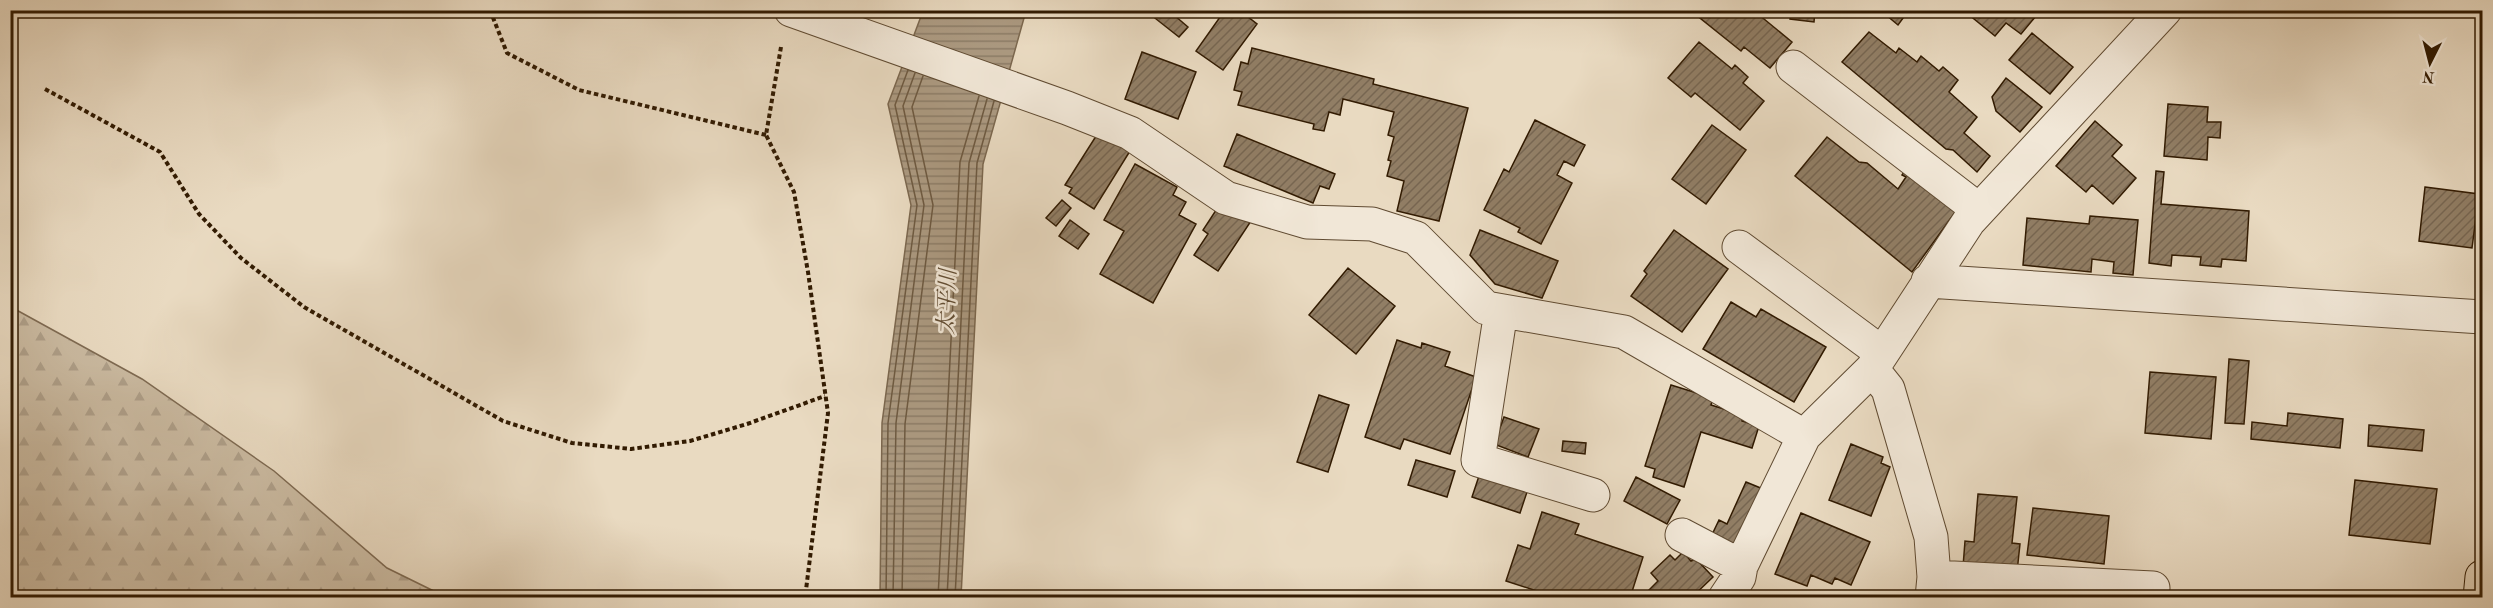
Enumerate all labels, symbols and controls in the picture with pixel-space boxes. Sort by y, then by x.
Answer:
north arrow [2400,33,2460,93]
text: N [2421,67,2436,85]
water label: 太平川 [934,267,960,335]

